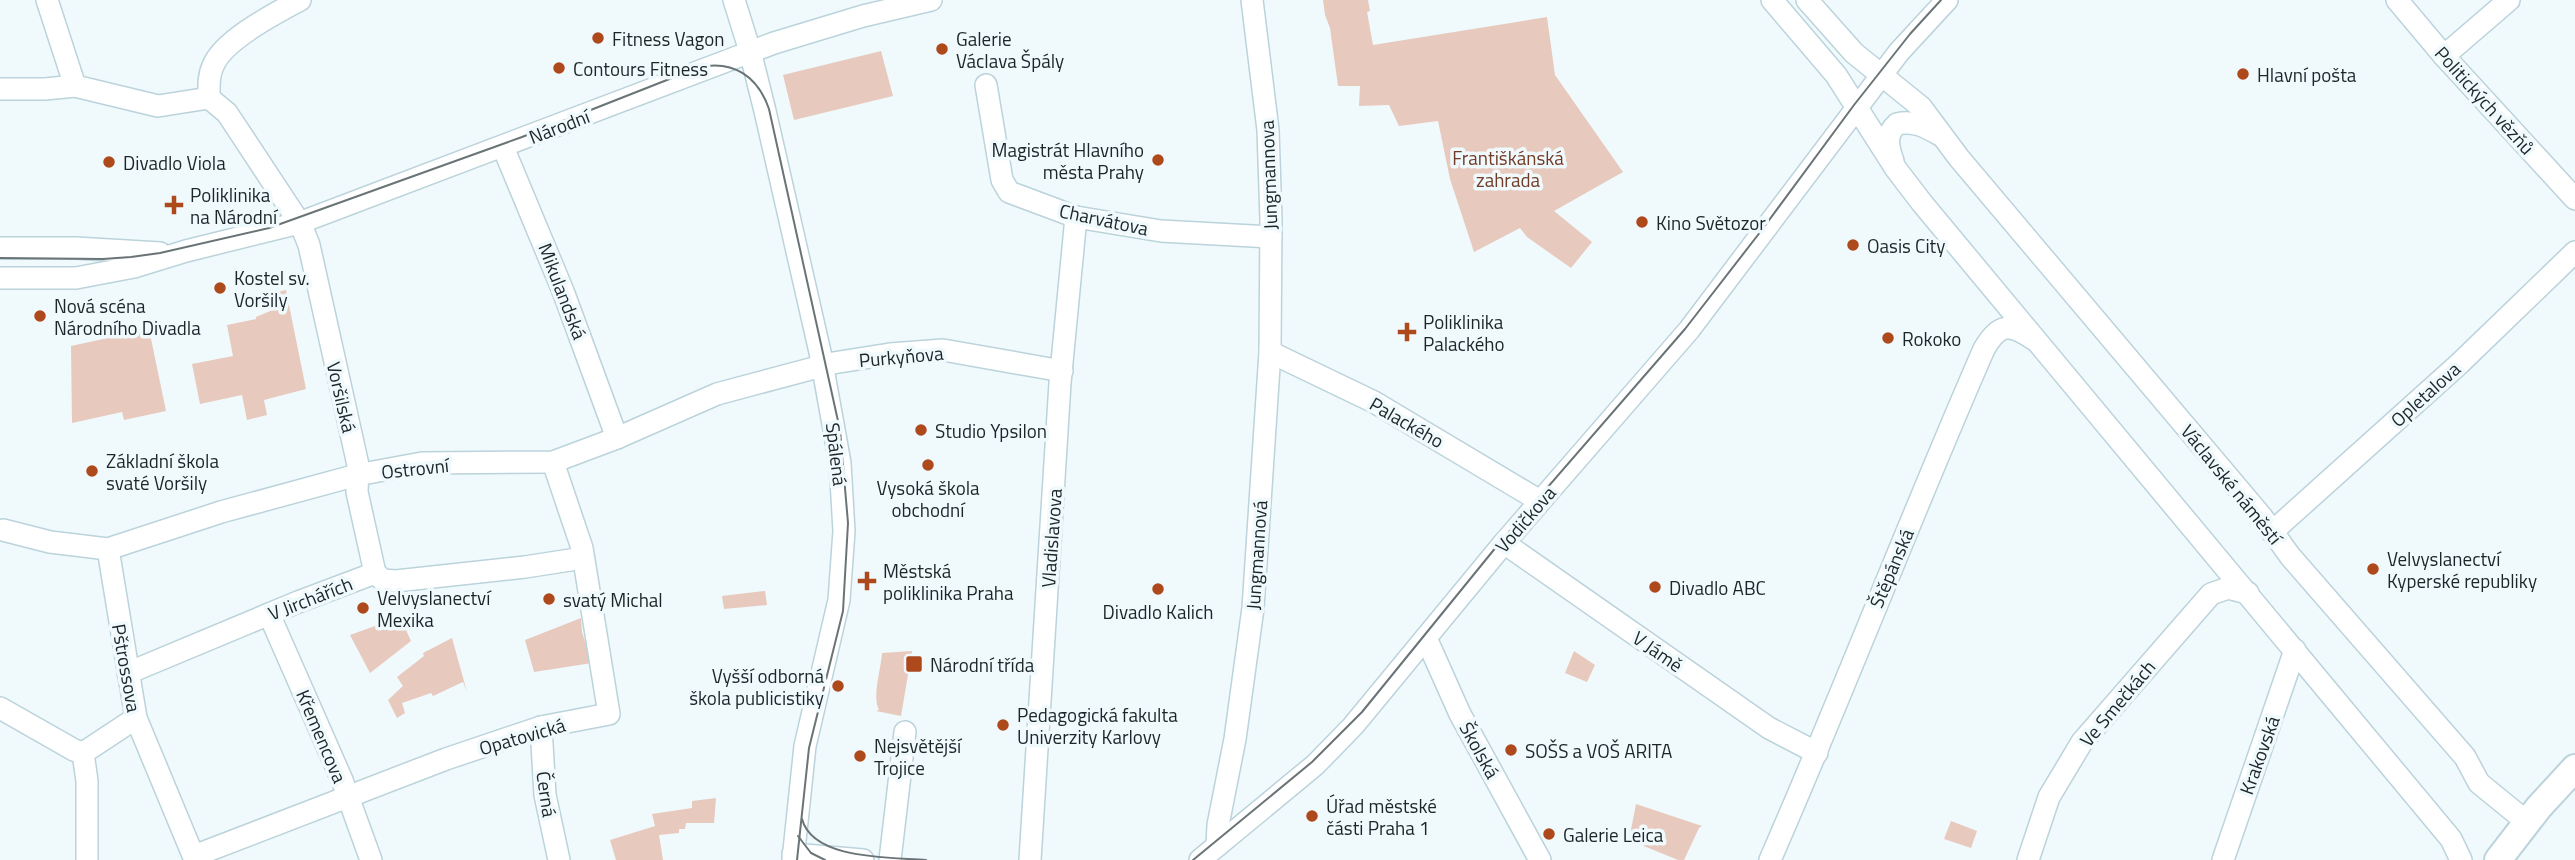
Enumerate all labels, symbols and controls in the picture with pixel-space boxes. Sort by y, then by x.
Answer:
place label: Fitness Vagon [612,24,725,53]
place label: Galerie Václava Špály [956,24,1064,75]
marker: Fitness Vagon [590,30,606,46]
street label: Politických vězňů [2428,39,2542,161]
marker: Galerie Václava Špály [934,41,950,57]
place label: Contours Fitness [573,54,708,83]
marker: Contours Fitness [551,60,567,76]
place label: Hlavní pošta [2257,60,2357,89]
marker: Hlavní pošta [2235,66,2251,82]
street label: Národní [524,100,595,151]
street label: Jungmannova [1252,119,1284,230]
place label: Magistrát Hlavního města Prahy [992,135,1144,186]
park label: Františkánská zahrada [1452,143,1564,194]
place label: Divadlo Viola [123,148,226,177]
marker: Magistrát Hlavního města Prahy [1150,152,1166,168]
marker: Divadlo Viola [101,154,117,170]
place label: Poliklinika na Národní [190,180,279,231]
marker: Poliklinika na Národní [164,195,184,215]
street label: Charvátova [1057,195,1152,243]
place label: Kino Světozor [1656,208,1766,237]
marker: Kino Světozor [1634,214,1650,230]
place label: Oasis City [1867,231,1945,260]
marker: Oasis City [1845,237,1861,253]
street label: Mikulandská [531,239,595,344]
place label: Kostel sv. Voršily [234,263,310,314]
marker: Kostel sv. Voršily [212,280,228,296]
place label: Nová scéna Národního Divadla [54,291,201,342]
place label: Poliklinika Palackého [1423,307,1505,358]
marker: Nová scéna Národního Divadla [32,308,48,324]
marker: Poliklinika Palackého [1397,322,1417,342]
place label: Rokoko [1902,324,1961,353]
marker: Rokoko [1880,330,1896,346]
street label: Purkyňova [858,338,945,374]
street label: Opletalova [2384,354,2467,433]
street label: Voršilská [320,359,364,436]
street label: Palackého [1364,389,1450,455]
place label: Studio Ypsilon [935,416,1047,445]
street label: Václavské náměstí [2174,418,2291,552]
street label: Spálená [819,421,855,488]
marker: Studio Ypsilon [913,422,929,438]
place label: Základní škola svaté Voršily [106,446,219,497]
street label: Ostrovní [380,450,452,486]
marker: Vysoká škola obchodní [920,457,936,473]
marker: Základní škola svaté Voršily [84,463,100,479]
place label: Vysoká škola obchodní [876,473,980,524]
street label: Vodičkova [1488,479,1563,559]
street label: Vladislavova [1033,487,1069,588]
street label: Jungmannová [1238,499,1274,611]
street label: Štěpánská [1861,523,1921,612]
place label: Velvyslanectví Kyperské republiky [2387,544,2537,595]
place label: Městská poliklinika Praha [883,556,1014,607]
marker: Velvyslanectví Kyperské republiky [2365,561,2381,577]
street label: V Jirchářích [263,569,357,627]
marker: Městská poliklinika Praha [857,571,877,591]
place label: Divadlo ABC [1669,573,1766,602]
marker: Divadlo ABC [1647,579,1663,595]
marker: Divadlo Kalich [1150,581,1166,597]
place label: Velvyslanectví Mexika [377,583,492,634]
place label: svatý Michal [563,585,663,614]
marker: svatý Michal [541,591,557,607]
place label: Divadlo Kalich [1103,597,1213,626]
marker: Velvyslanectví Mexika [355,600,371,616]
street label: Pštrossova [105,622,149,715]
street label: V Jámě [1627,623,1689,679]
place label: Národní třída [930,650,1035,679]
street label: Ve Smečkách [2072,653,2162,753]
marker: Národní třída [904,654,924,674]
place label: Vyšší odborná škola publicistiky [689,661,824,712]
marker: Vyšší odborná škola publicistiky [830,678,846,694]
street label: Křemencova [289,685,355,788]
place label: Pedagogická fakulta Univerzity Karlovy [1017,700,1178,751]
street label: Opatovická [475,710,569,762]
street label: Krakovská [2231,711,2287,798]
street label: Školská [1453,716,1508,784]
marker: Pedagogická fakulta Univerzity Karlovy [995,717,1011,733]
place label: Nejsvětější Trojice [874,731,963,782]
place label: SOŠS a VOŠ ARITA [1525,736,1672,765]
marker: SOŠS a VOŠ ARITA [1503,742,1519,758]
marker: Nejsvětější Trojice [852,748,868,764]
street label: Černá [529,769,565,819]
place label: Úřad městské části Praha 1 [1326,791,1437,842]
marker: Úřad městské části Praha 1 [1304,808,1320,824]
place label: Galerie Leica [1563,820,1664,849]
marker: Galerie Leica [1541,826,1557,842]

